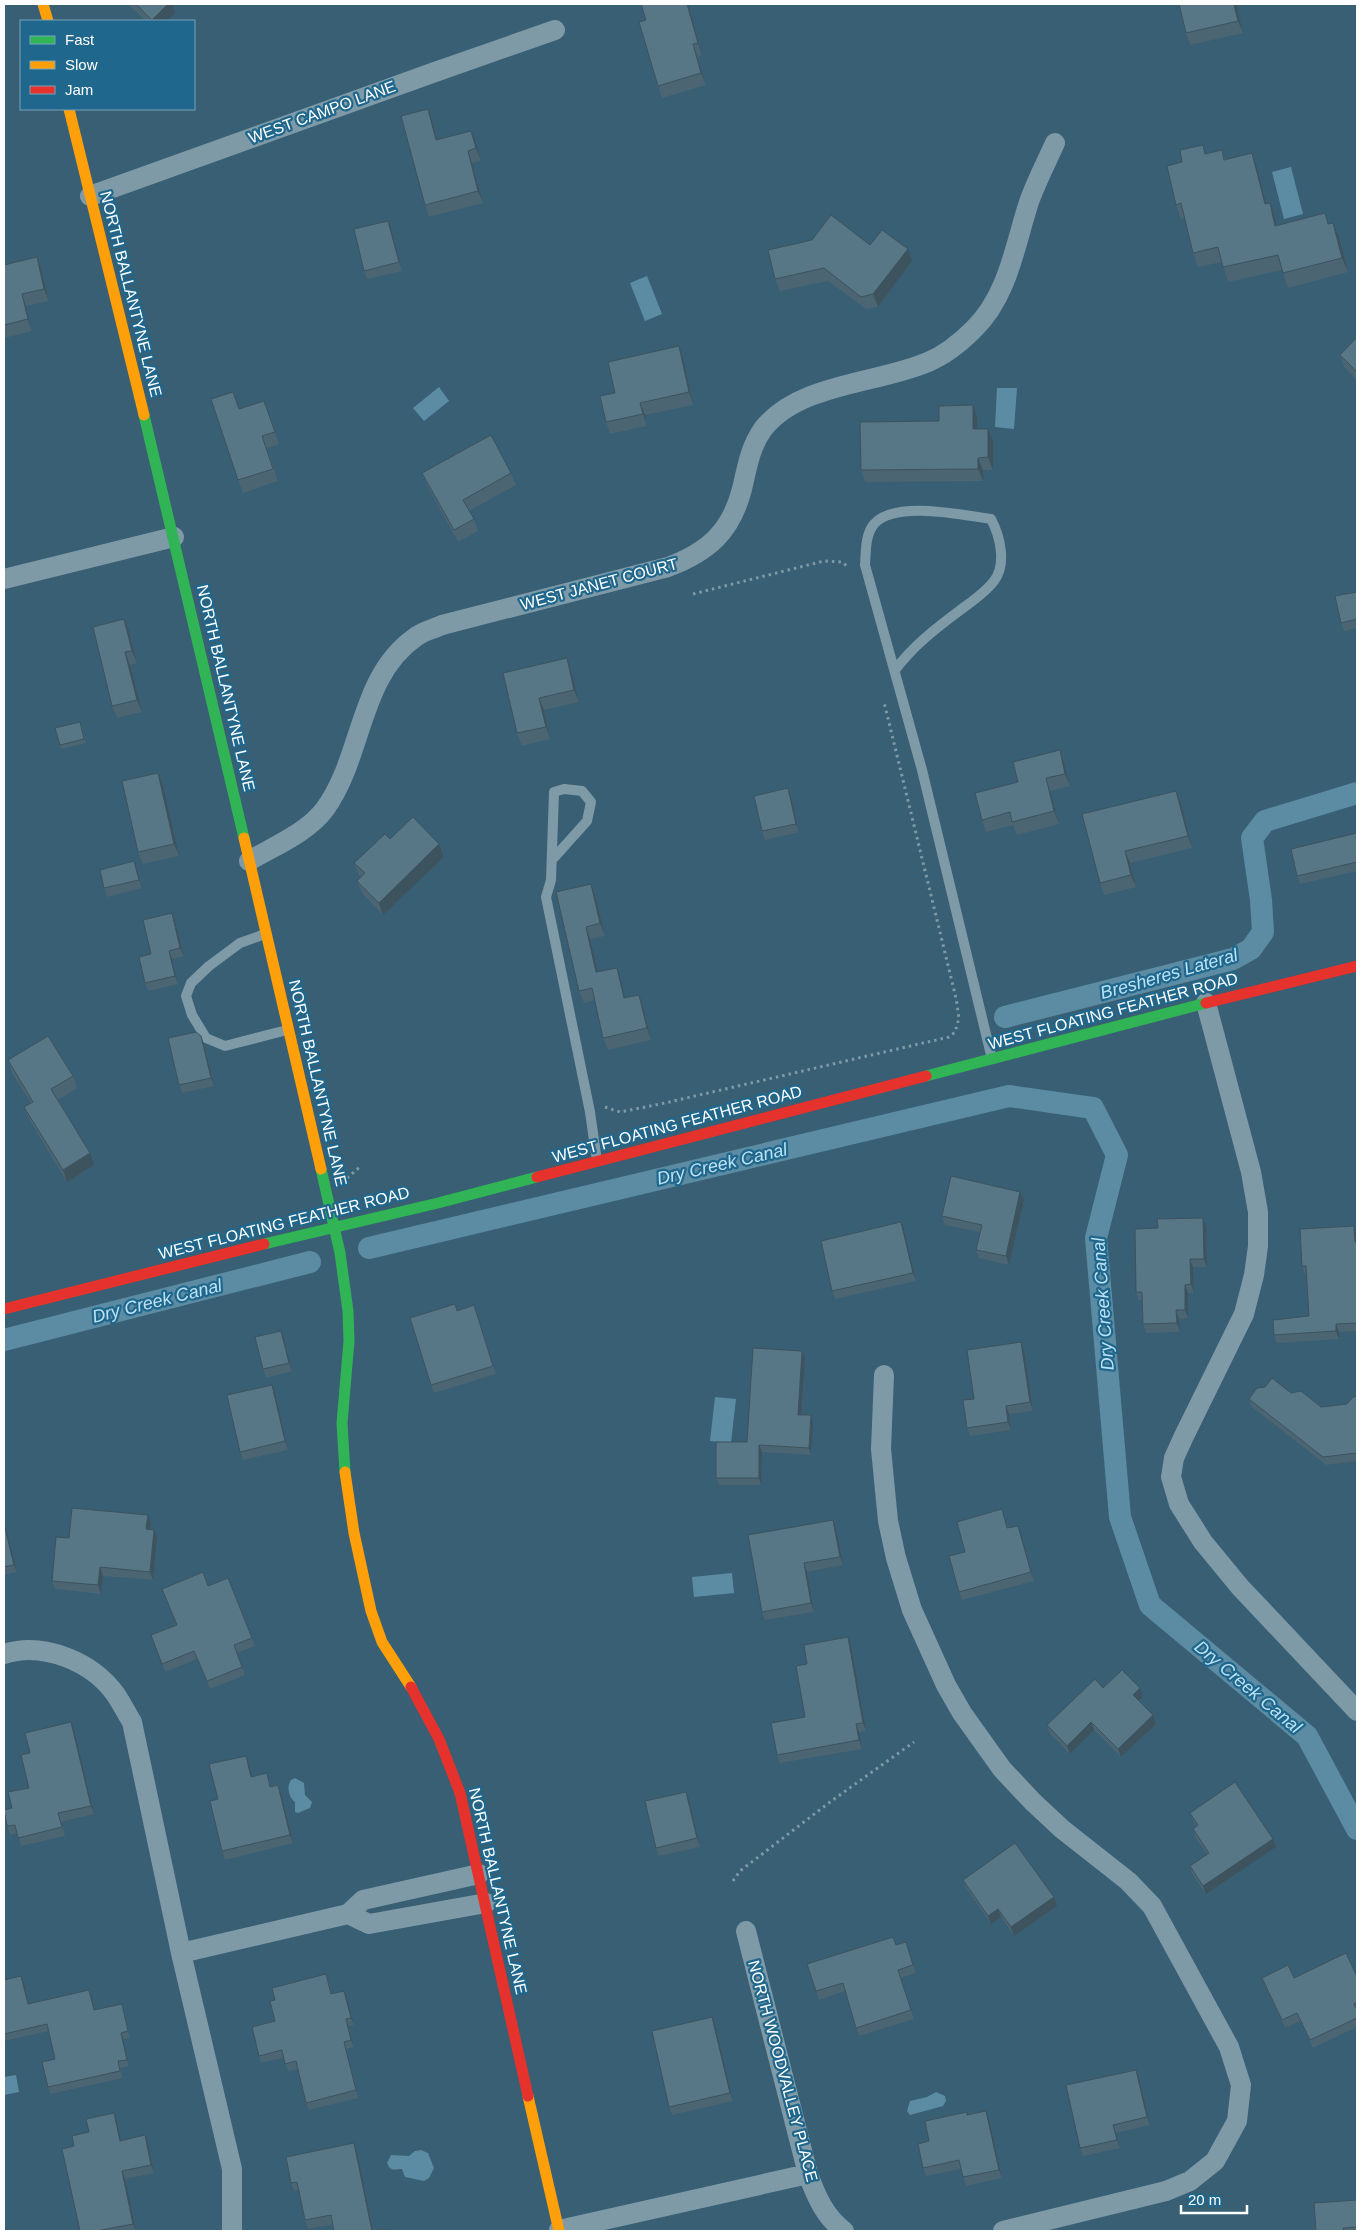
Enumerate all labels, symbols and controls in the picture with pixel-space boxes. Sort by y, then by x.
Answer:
legend [20,20,195,110]
text: Fast [65,31,95,48]
text: Slow [65,56,98,73]
street label: WEST CAMPO LANE [246,77,398,147]
text: Jam [65,81,93,98]
street label: NORTH BALLANTYNE LANE [97,189,165,399]
street label: WEST JANET COURT [519,555,680,613]
street label: NORTH BALLANTYNE LANE [194,583,258,793]
water label: Bresheres Lateral [1098,945,1241,1003]
street label: WEST FLOATING FEATHER ROAD [986,969,1240,1053]
street label: NORTH BALLANTYNE LANE [286,978,350,1188]
street label: WEST FLOATING FEATHER ROAD [550,1082,804,1166]
water label: Dry Creek Canal [655,1139,790,1189]
street label: WEST FLOATING FEATHER ROAD [157,1184,411,1262]
water label: Dry Creek Canal [1088,1236,1118,1371]
water label: Dry Creek Canal [90,1275,225,1327]
water label: Dry Creek Canal [1191,1637,1306,1738]
street label: NORTH BALLANTYNE LANE [466,1786,530,1996]
street label: NORTH WOODVALLEY PLACE [745,1958,821,2184]
scale bar [1181,2182,1247,2214]
text: 20 m [1188,2191,1221,2208]

